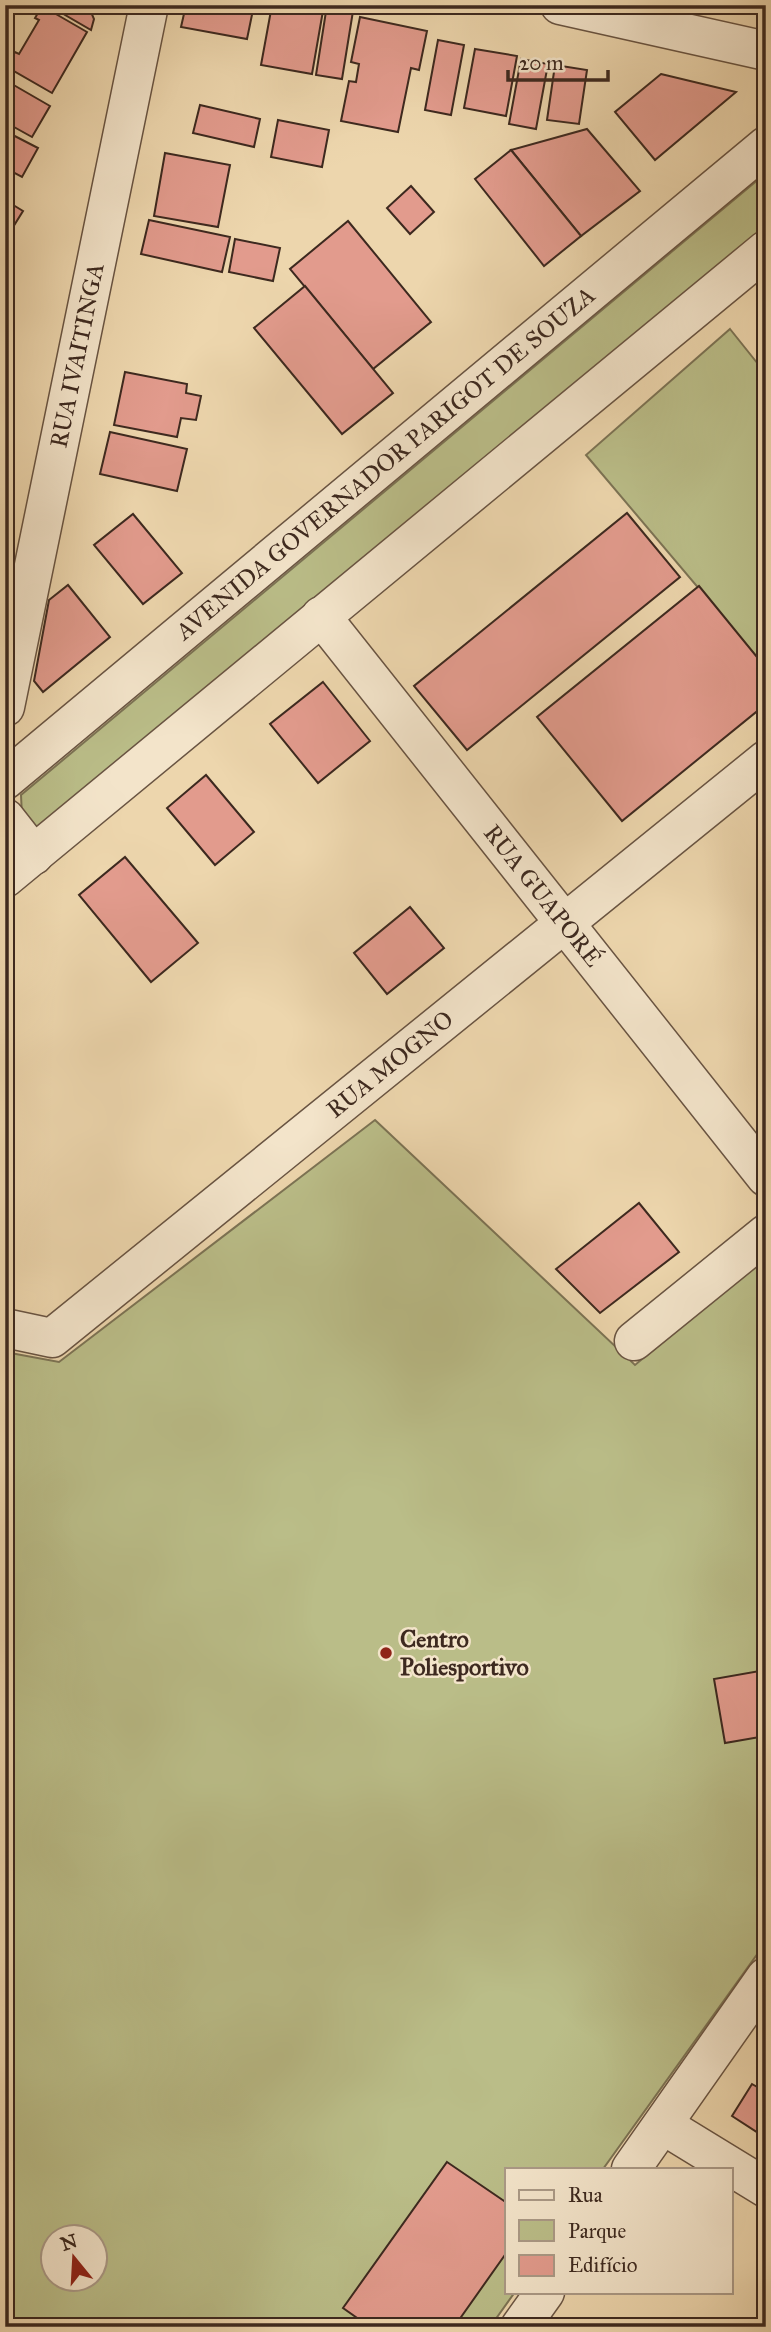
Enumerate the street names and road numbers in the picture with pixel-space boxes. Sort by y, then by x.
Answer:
street label: RUA IVAITINGA [44,260,111,450]
street label: AVENIDA GOVERNADOR PARIGOT DE SOUZA [169,280,601,647]
street label: RUA GUAPORÉ [477,818,608,973]
street label: RUA MOGNO [321,1004,459,1125]

